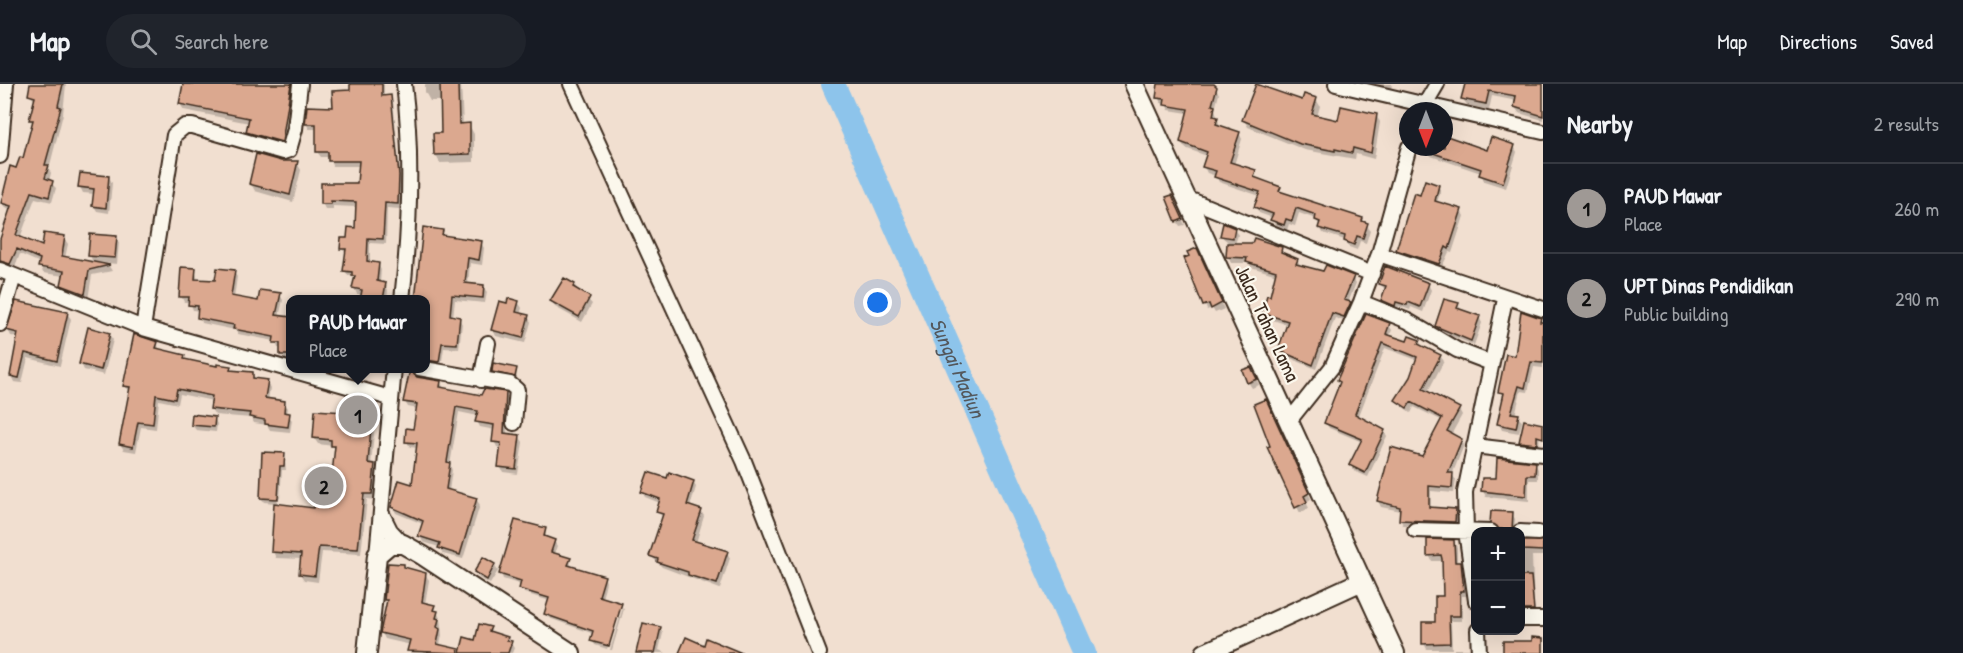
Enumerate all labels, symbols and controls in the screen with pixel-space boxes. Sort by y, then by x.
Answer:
search box [106,14,526,68]
text: Map [30,22,70,60]
icon: search [127,25,160,58]
text: Search here [175,26,269,56]
text: Map [1717,27,1747,56]
text: Directions [1780,27,1857,56]
text: Saved [1890,27,1933,56]
north arrow [1399,102,1453,156]
text: Nearby [1567,106,1633,141]
text: 2 results [1874,110,1939,137]
text: PAUD Mawar [1624,180,1722,210]
text: 1 [1583,195,1590,222]
text: 260 m [1895,195,1939,222]
text: Place [1624,210,1663,237]
street label: Jalan Tahan Lama [1229,260,1307,386]
text: UPT Dinas Pendidikan [1624,270,1794,300]
text: 2 [1582,285,1591,312]
text: 290 m [1895,285,1939,312]
your location [863,288,892,317]
popup [286,295,430,373]
text: Public building [1624,300,1728,327]
text: PAUD Mawar [309,306,407,336]
water label: Sungai Madiun [923,313,993,423]
text: Place [309,336,348,363]
pin: 1 [338,392,378,438]
pin: 2 [304,464,344,508]
map controls [1471,527,1525,635]
button: + [1471,527,1525,581]
button: − [1471,581,1525,635]

